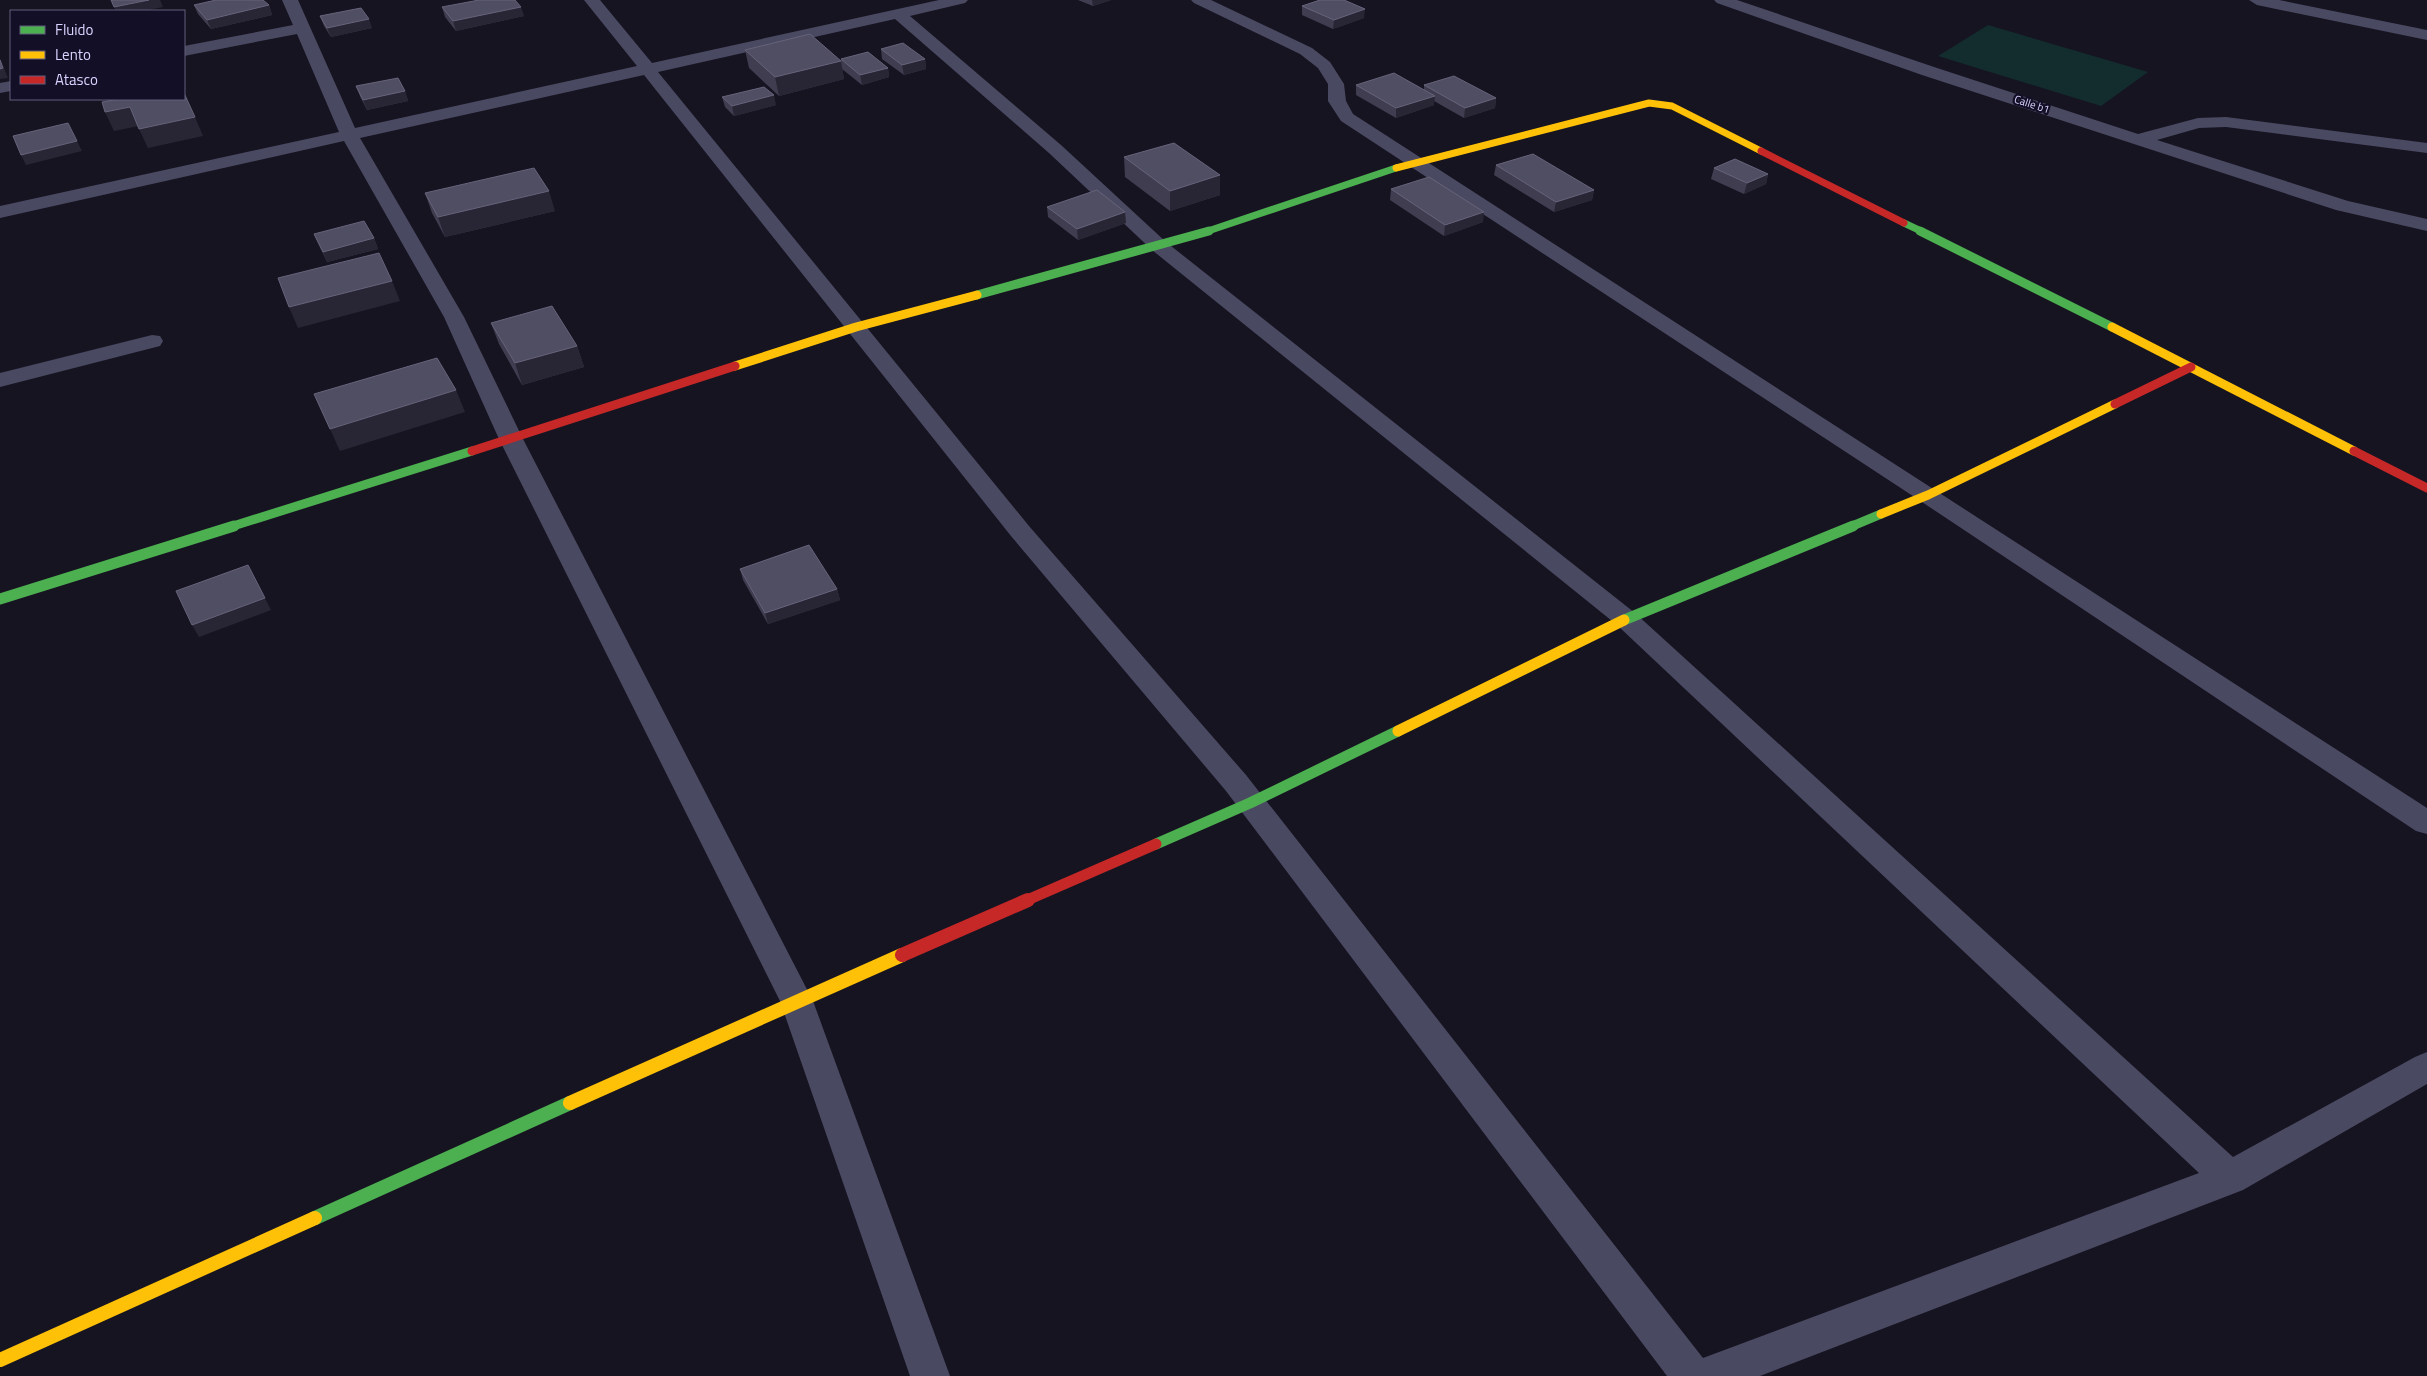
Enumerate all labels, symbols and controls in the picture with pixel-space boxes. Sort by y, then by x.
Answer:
legend [10,10,185,100]
text: Fluido [55,18,94,41]
text: Lento [55,43,91,66]
text: Atasco [55,68,98,91]
street label: Calle b1 [2012,91,2052,117]

